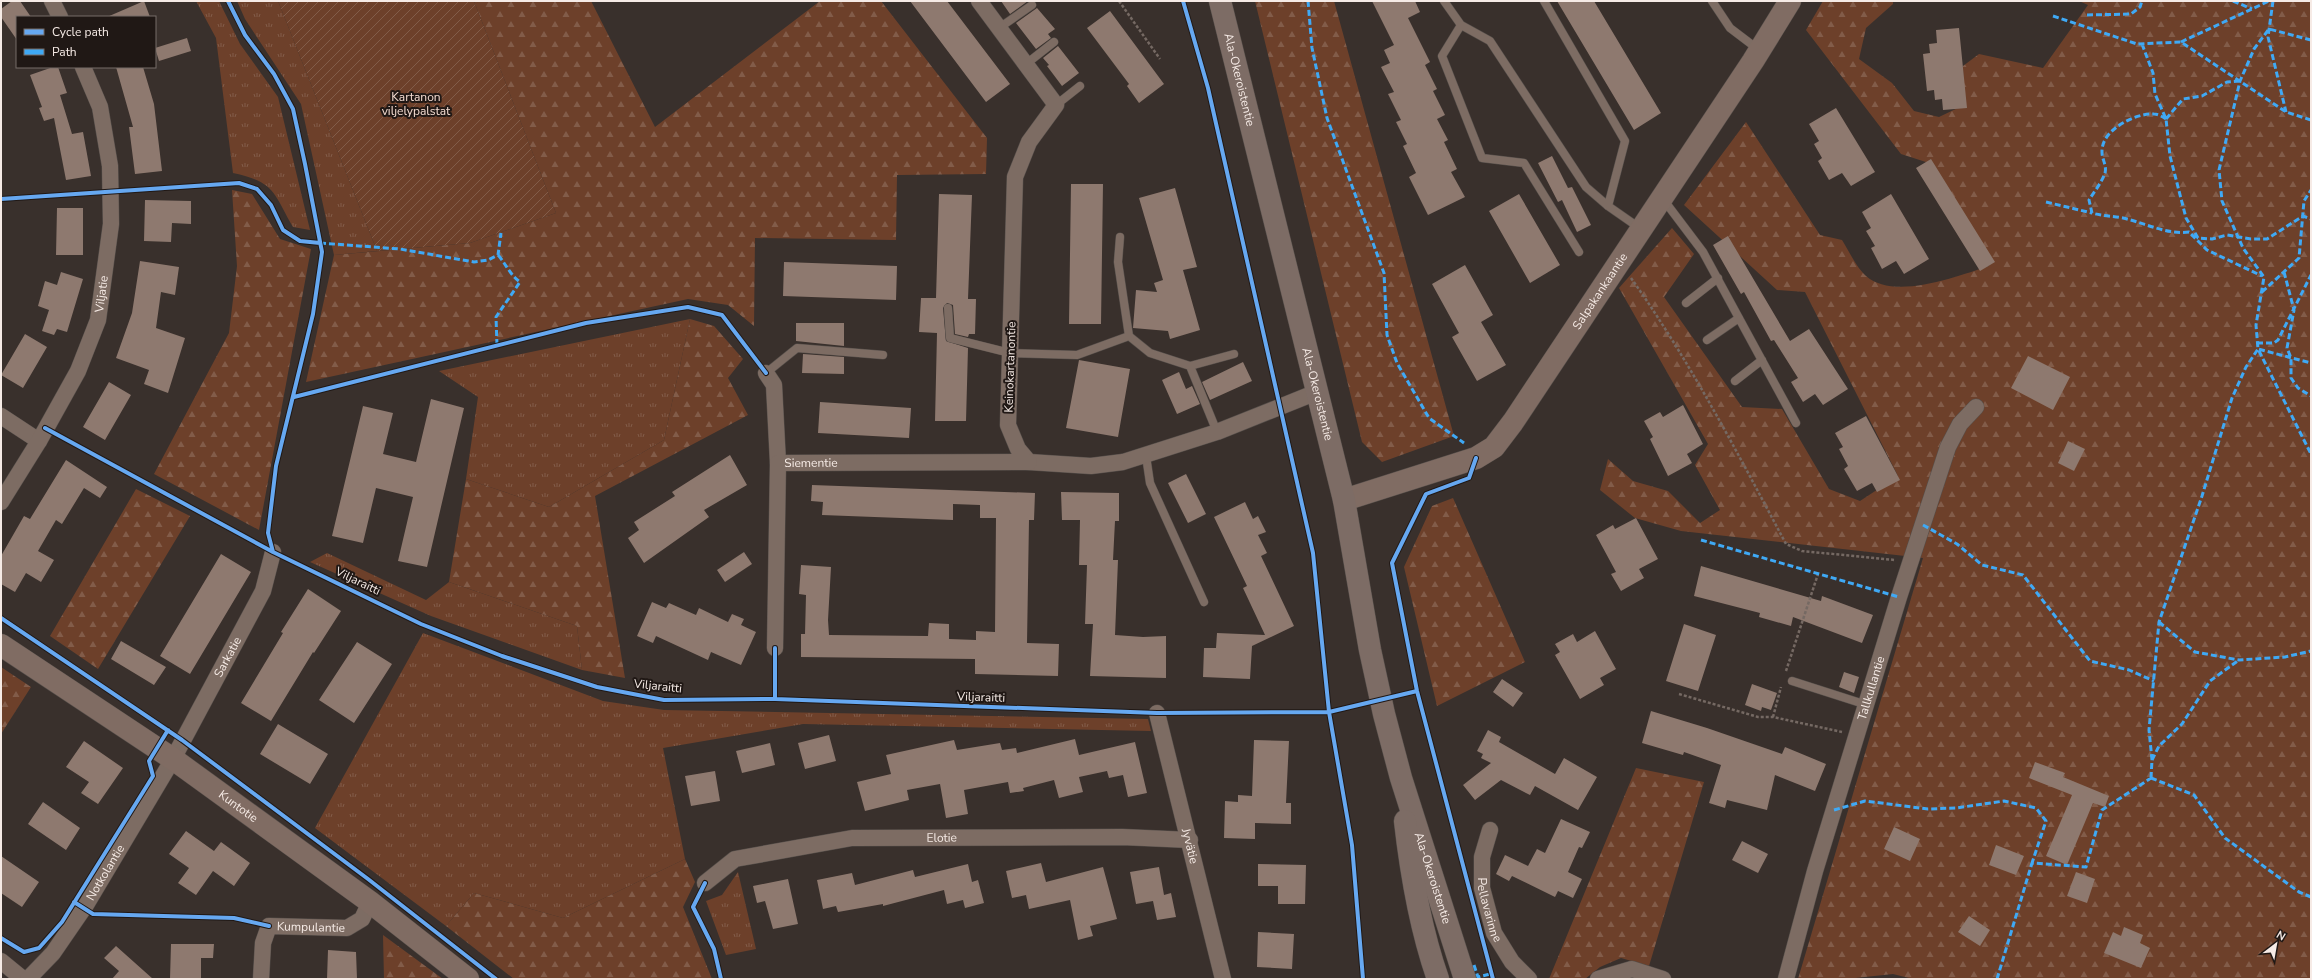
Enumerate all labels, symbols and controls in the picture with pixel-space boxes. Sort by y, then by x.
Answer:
legend [16,16,156,68]
text: Cycle path [52,24,109,40]
street label: Ala-Okeroistentie [1220,31,1259,128]
text: Path [52,44,77,60]
park label: Kartanon viljelypalstat [382,89,451,119]
street label: Salpakankaantie [1569,250,1631,333]
street label: Viljatie [91,274,112,315]
street label: Keinokartanontie [1000,321,1020,413]
street label: Ala-Okeroistentie [1298,346,1337,442]
street label: Siementie [784,455,838,471]
street label: Viljaraitti [332,563,383,599]
street label: Sarkatie [210,634,245,680]
street label: Tallkullantie [1854,654,1888,722]
street label: Viljaraitti [632,675,683,696]
street label: Viljaraitti [956,688,1005,706]
street label: Kuntotie [215,787,261,826]
street label: Jyvätie [1178,826,1202,865]
street label: Elotie [926,830,957,846]
street label: Ala-Okeroistentie [1411,830,1455,926]
street label: Notkolantie [82,842,128,904]
street label: Pellavarinne [1474,877,1506,945]
street label: Kumpulantie [277,918,345,936]
north arrow [2256,924,2296,964]
text: N [2274,927,2288,944]

